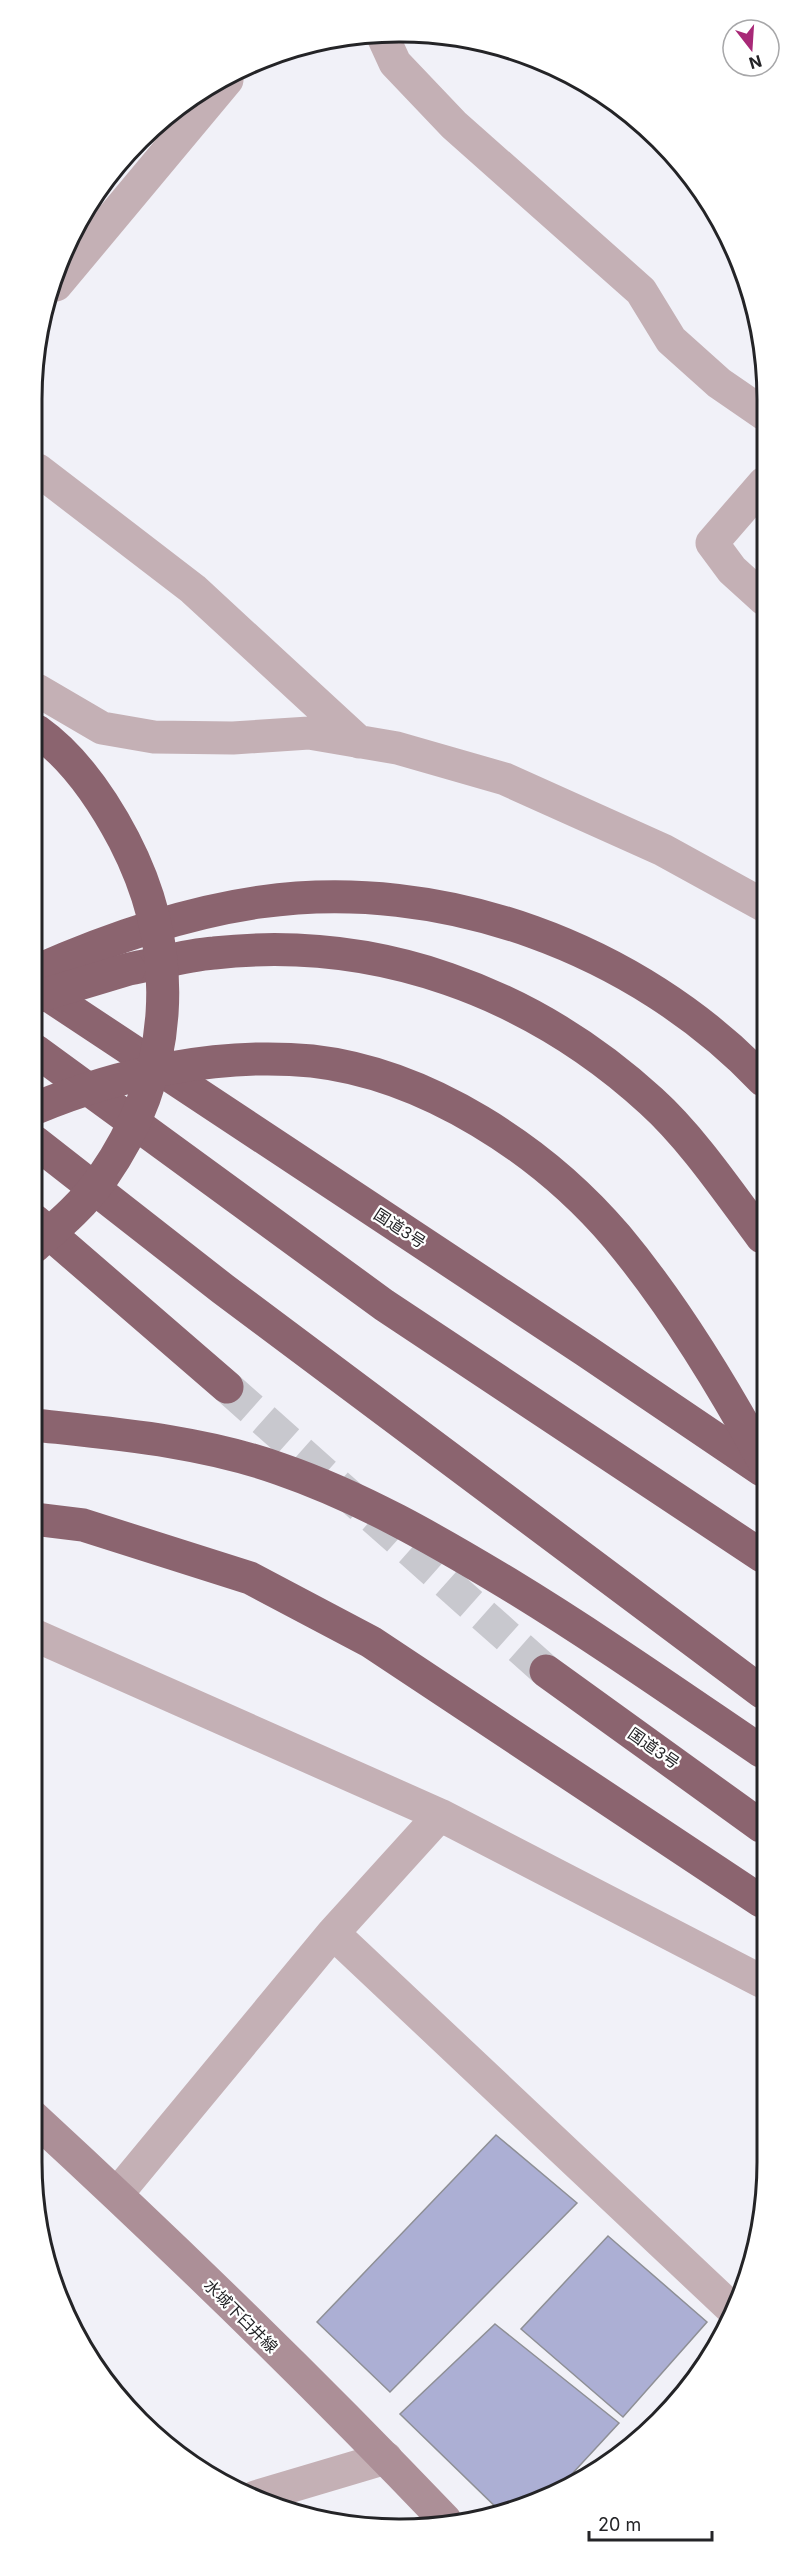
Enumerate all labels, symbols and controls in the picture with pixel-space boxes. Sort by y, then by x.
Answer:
north arrow [721,18,781,78]
text: N [747,51,764,74]
street label: 国道3号 [370,1204,430,1252]
street label: 国道3号 [625,1723,683,1773]
street label: 水城下臼井線 [200,2275,282,2357]
scale bar [589,2504,712,2542]
text: 20 m [598,2514,641,2535]

